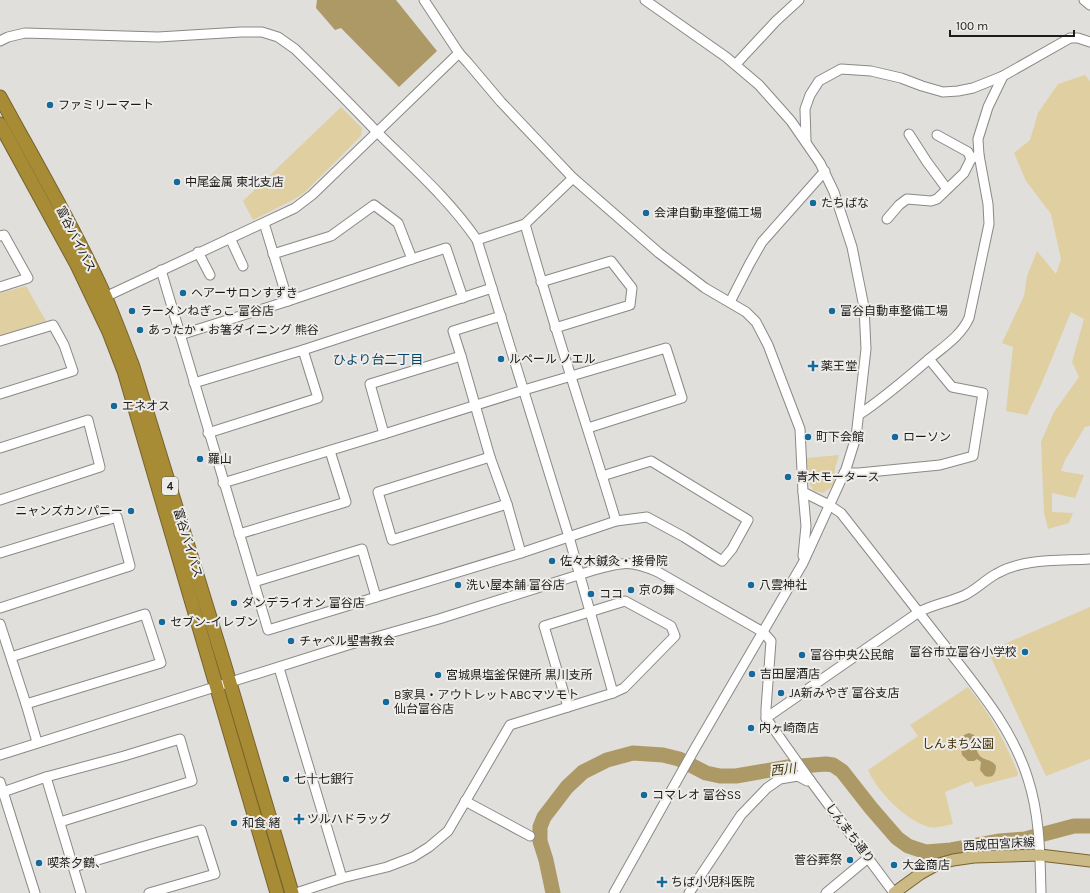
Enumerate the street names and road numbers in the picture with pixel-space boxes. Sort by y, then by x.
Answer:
street label: 富谷バイパス [53,204,99,274]
road number: 4 [162,477,178,495]
street label: 富谷バイパス [171,507,205,579]
street label: しんまち通り [823,800,877,866]
street label: 西成田宮床線 [963,835,1035,853]

